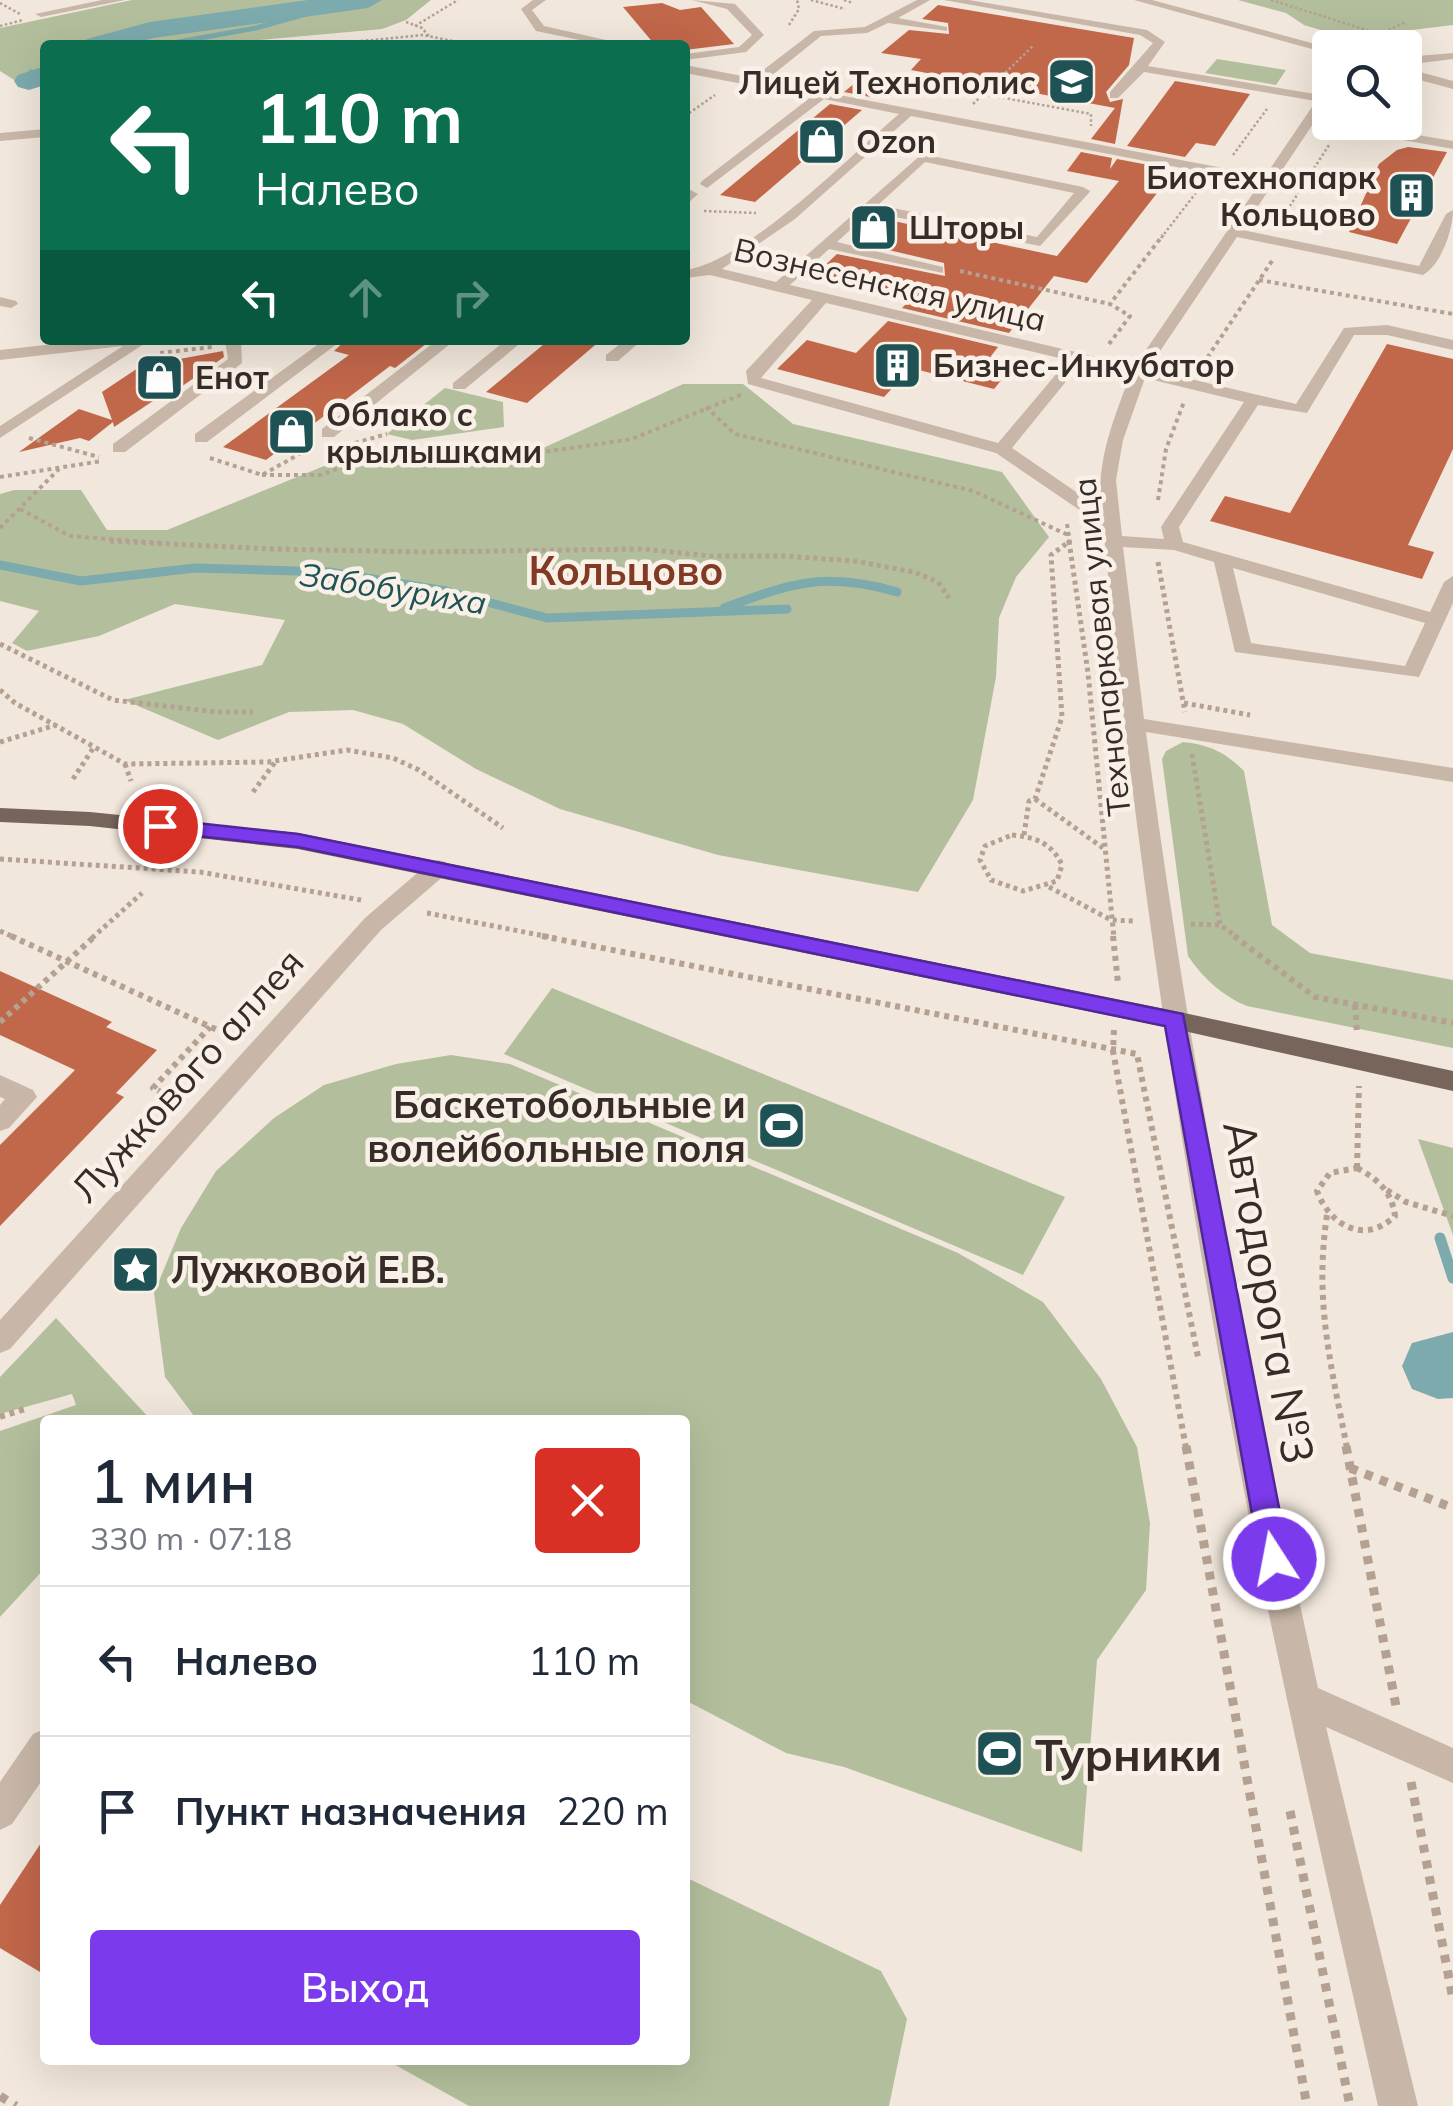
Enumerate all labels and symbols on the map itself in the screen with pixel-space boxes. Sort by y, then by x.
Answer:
school or university icon: Лицей Технополис [1045,56,1097,108]
place label: Лицей Технополис [738,62,1036,102]
shop icon: Ozon [795,115,847,167]
place label: Ozon [856,121,936,161]
place label: Биотехнопарк Кольцово [1146,157,1377,234]
building icon: Биотехнопарк Кольцово [1385,169,1437,221]
shop icon: Шторы [848,201,900,253]
place label: Шторы [909,207,1024,247]
street label: Вознесенская улица [730,229,1050,339]
building icon: Бизнес-Инкубатор [872,339,924,391]
place label: Бизнес-Инкубатор [933,345,1235,385]
shop icon: Енот [134,351,186,403]
place label: Енот [195,357,269,397]
place label: Облако с крылышками [326,394,542,471]
shop icon: Облако с крылышками [265,406,317,458]
street label: Технопарковая улица [1063,476,1139,818]
district label: Кольцово [528,545,724,595]
water label: Забобуриха [297,553,489,623]
pin [118,784,203,869]
street label: Лужкового аллея [61,938,313,1212]
place label: Баскетобольные и волейбольные поля [367,1080,746,1172]
sports icon: Баскетобольные и волейбольные поля [755,1100,807,1152]
street label: Автодорога №3 [1212,1116,1328,1468]
place icon: Лужковой Е.В. [110,1243,162,1295]
place label: Лужковой Е.В. [171,1245,445,1293]
position arrow [1222,1507,1326,1611]
place label: Турники [1035,1726,1222,1782]
sports icon: Турники [974,1728,1026,1780]

